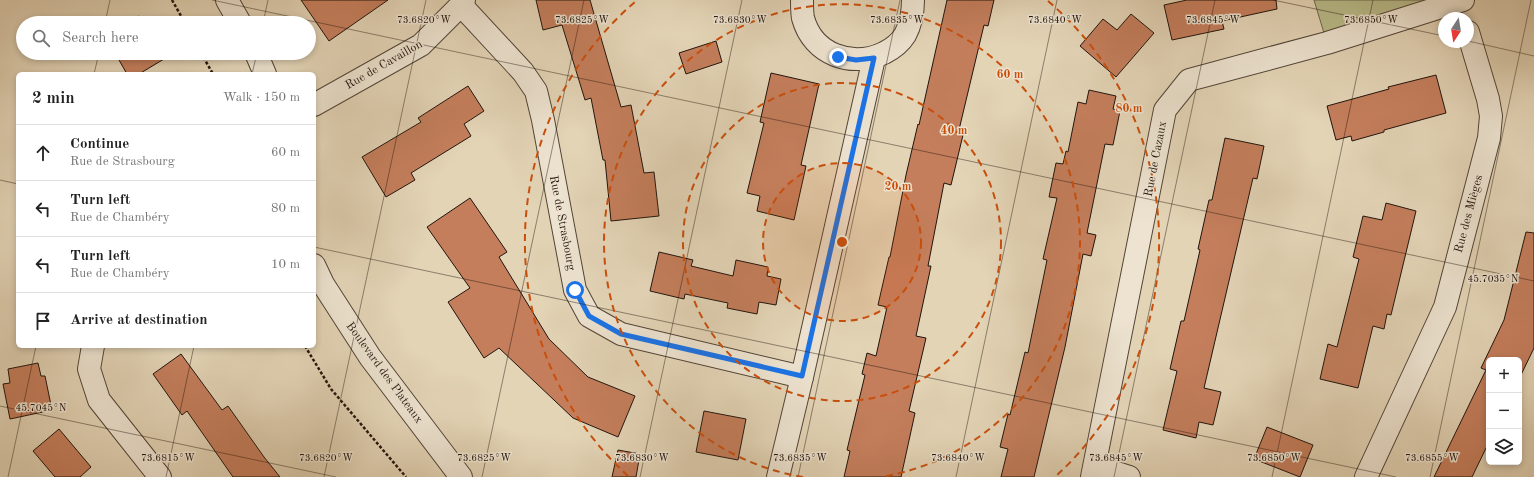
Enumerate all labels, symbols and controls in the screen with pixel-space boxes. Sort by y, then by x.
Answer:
north arrow [1438,12,1474,48]
text: 73.6820°W [397,15,451,25]
text: 73.6825°W [555,15,609,25]
text: 73.6830°W [713,15,767,25]
text: 73.6835°W [870,15,924,25]
text: 73.6840°W [1028,15,1082,25]
text: 73.6845°W [1186,15,1240,25]
text: 73.6850°W [1344,15,1398,25]
search box [16,16,316,60]
icon: search [30,27,52,49]
text: Search here [62,31,139,46]
street label: Rue de Cavaillon [343,38,425,92]
route end [829,48,847,66]
text: 60 m [997,69,1024,81]
text: 2 min [32,90,75,107]
text: Walk · 150 m [223,91,300,104]
text: 80 m [1116,103,1143,115]
street label: Rue de Cazaux [1143,120,1169,198]
text: 40 m [941,125,968,137]
text: Continue [70,137,129,152]
icon: ahead [32,142,54,164]
text: 60 m [271,146,300,159]
text: Rue de Strasbourg [70,155,175,168]
street label: Rue de Strasbourg [547,174,577,272]
street label: Rue des Mièges [1453,174,1485,254]
text: 20 m [885,181,912,193]
text: Turn left [70,193,130,208]
icon: left [32,198,54,220]
text: 80 m [271,202,300,215]
text: Rue de Chambéry [70,211,170,224]
centre of rings [835,235,849,249]
text: Turn left [70,249,130,264]
icon: left [32,254,54,276]
text: 10 m [271,258,300,271]
text: Rue de Chambéry [70,267,170,280]
text: 45.7035°N [1467,274,1519,284]
route start [566,281,584,299]
icon: arrive [32,310,54,332]
text: Arrive at destination [70,313,208,328]
street label: Boulevard des Plateaux [343,320,425,426]
map controls [1486,357,1522,465]
button: + [1486,357,1522,393]
button: − [1486,393,1522,429]
text: 45.7045°N [15,403,67,413]
button: layers [1486,429,1522,465]
text: 73.6815°W [141,453,195,463]
text: 73.6820°W [299,453,353,463]
text: 73.6825°W [457,453,511,463]
text: 73.6830°W [615,453,669,463]
text: 73.6835°W [773,453,827,463]
text: 73.6840°W [931,453,985,463]
text: 73.6845°W [1089,453,1143,463]
text: 73.6850°W [1247,453,1301,463]
text: 73.6855°W [1405,453,1459,463]

